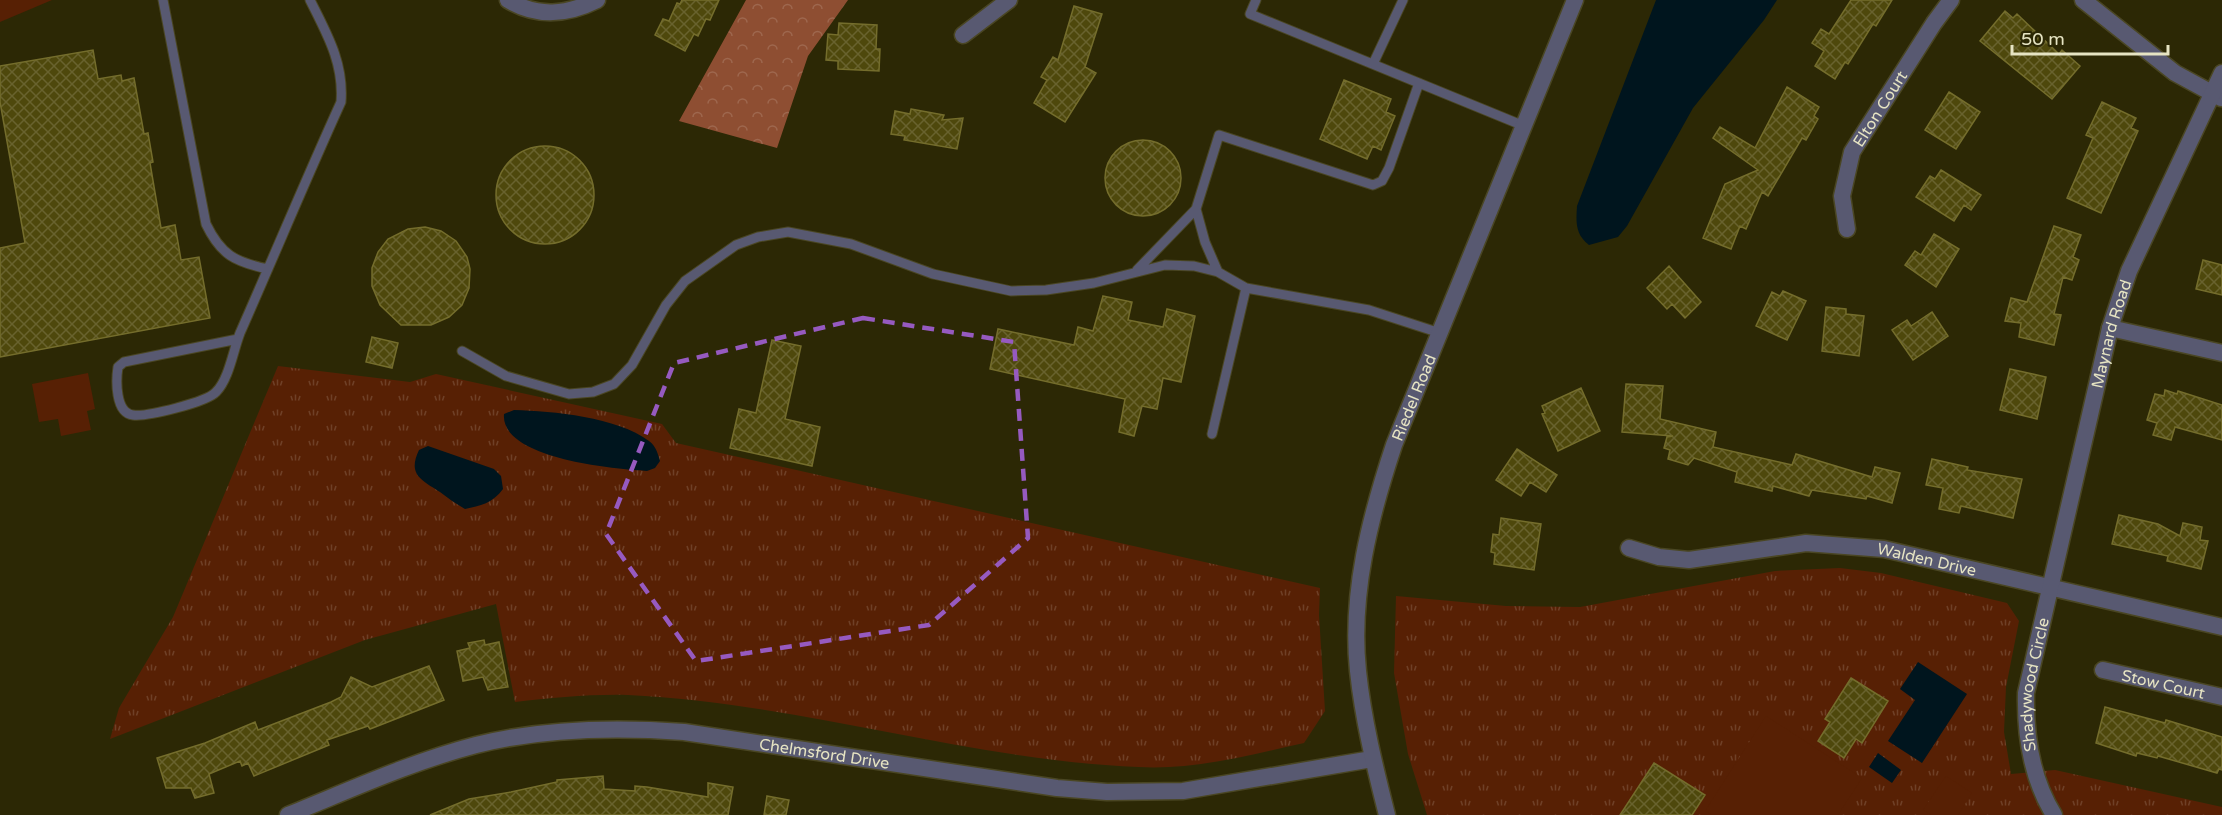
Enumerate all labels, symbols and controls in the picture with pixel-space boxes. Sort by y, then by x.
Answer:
scale bar [2012,18,2168,56]
text: 50 m [2021,28,2065,50]
street label: Elton Court [1849,67,1912,151]
street label: Maynard Road [2087,277,2136,390]
street label: Riedel Road [1388,351,1441,444]
street label: Walden Drive [1875,539,1978,581]
street label: Shadywood Circle [2017,616,2054,753]
street label: Stow Court [2120,666,2207,704]
street label: Chelmsford Drive [758,734,891,774]

